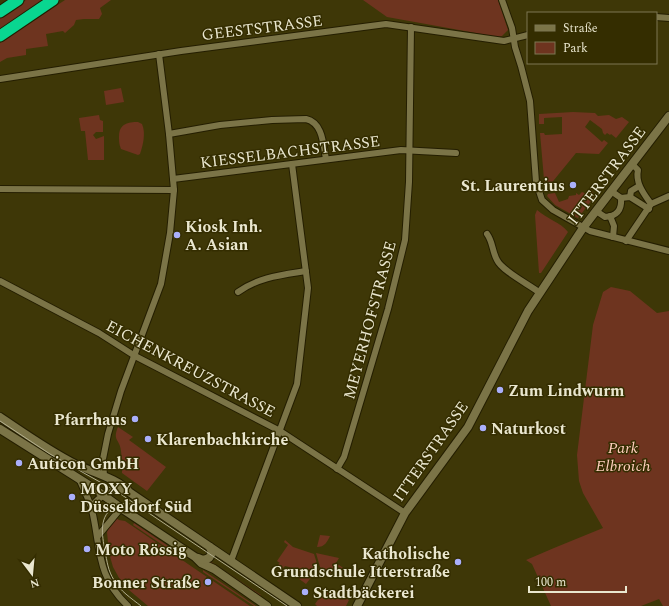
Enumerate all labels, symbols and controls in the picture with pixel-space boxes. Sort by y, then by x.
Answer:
street label: GEESTSTRASSE [200,9,324,47]
legend [527,12,657,64]
text: Straße [563,19,598,38]
text: Park [563,39,588,58]
street label: ITTERSTRASSE [562,121,652,230]
street label: KIESSELBACHSTRASSE [199,129,381,175]
place label: St. Laurentius [461,174,565,198]
marker: St. Laurentius [568,180,578,190]
place label: Kiosk Inh. A. Asian [185,215,263,257]
marker: Kiosk Inh. A. Asian [172,230,182,240]
street label: MEYERHOFSTRASSE [337,238,403,402]
street label: EICHENKREUZSTRASSE [101,314,280,424]
place label: Zum Lindwurm [508,379,625,403]
marker: Zum Lindwurm [495,385,505,395]
street label: ITTERSTRASSE [387,396,475,507]
place label: Pfarrhaus [54,408,127,432]
marker: Pfarrhaus [130,414,140,424]
place label: Naturkost [491,417,566,441]
marker: Naturkost [478,423,488,433]
place label: Klarenbachkirche [156,428,288,452]
marker: Klarenbachkirche [143,434,153,444]
park label: Park Elbroich [595,436,651,478]
place label: Auticon GmbH [27,452,139,476]
marker: Auticon GmbH [14,458,24,468]
place label: MOXY Düsseldorf Süd [80,477,192,519]
marker: MOXY Düsseldorf Süd [67,492,77,502]
place label: Moto Rössig [95,538,187,562]
place label: Katholische Grundschule Itterstraße [271,542,450,584]
marker: Moto Rössig [82,544,92,554]
north arrow [12,554,52,594]
marker: Katholische Grundschule Itterstraße [453,557,463,567]
scale bar [529,568,626,594]
place label: Bonner Straße [92,571,200,595]
text: 100 m [535,573,566,592]
text: N [28,574,41,593]
marker: Bonner Straße [203,577,213,587]
place label: Stadtbäckerei [313,581,415,605]
marker: Stadtbäckerei [300,587,310,597]

